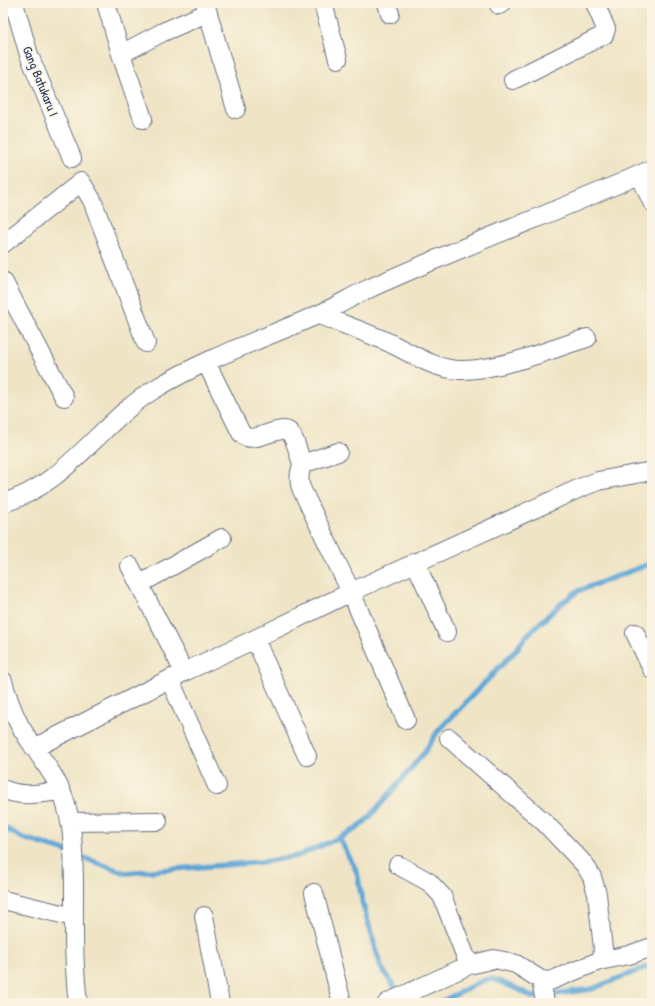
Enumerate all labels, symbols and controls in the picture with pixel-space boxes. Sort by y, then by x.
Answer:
street label: Gang Batukaru I [19,43,63,119]

